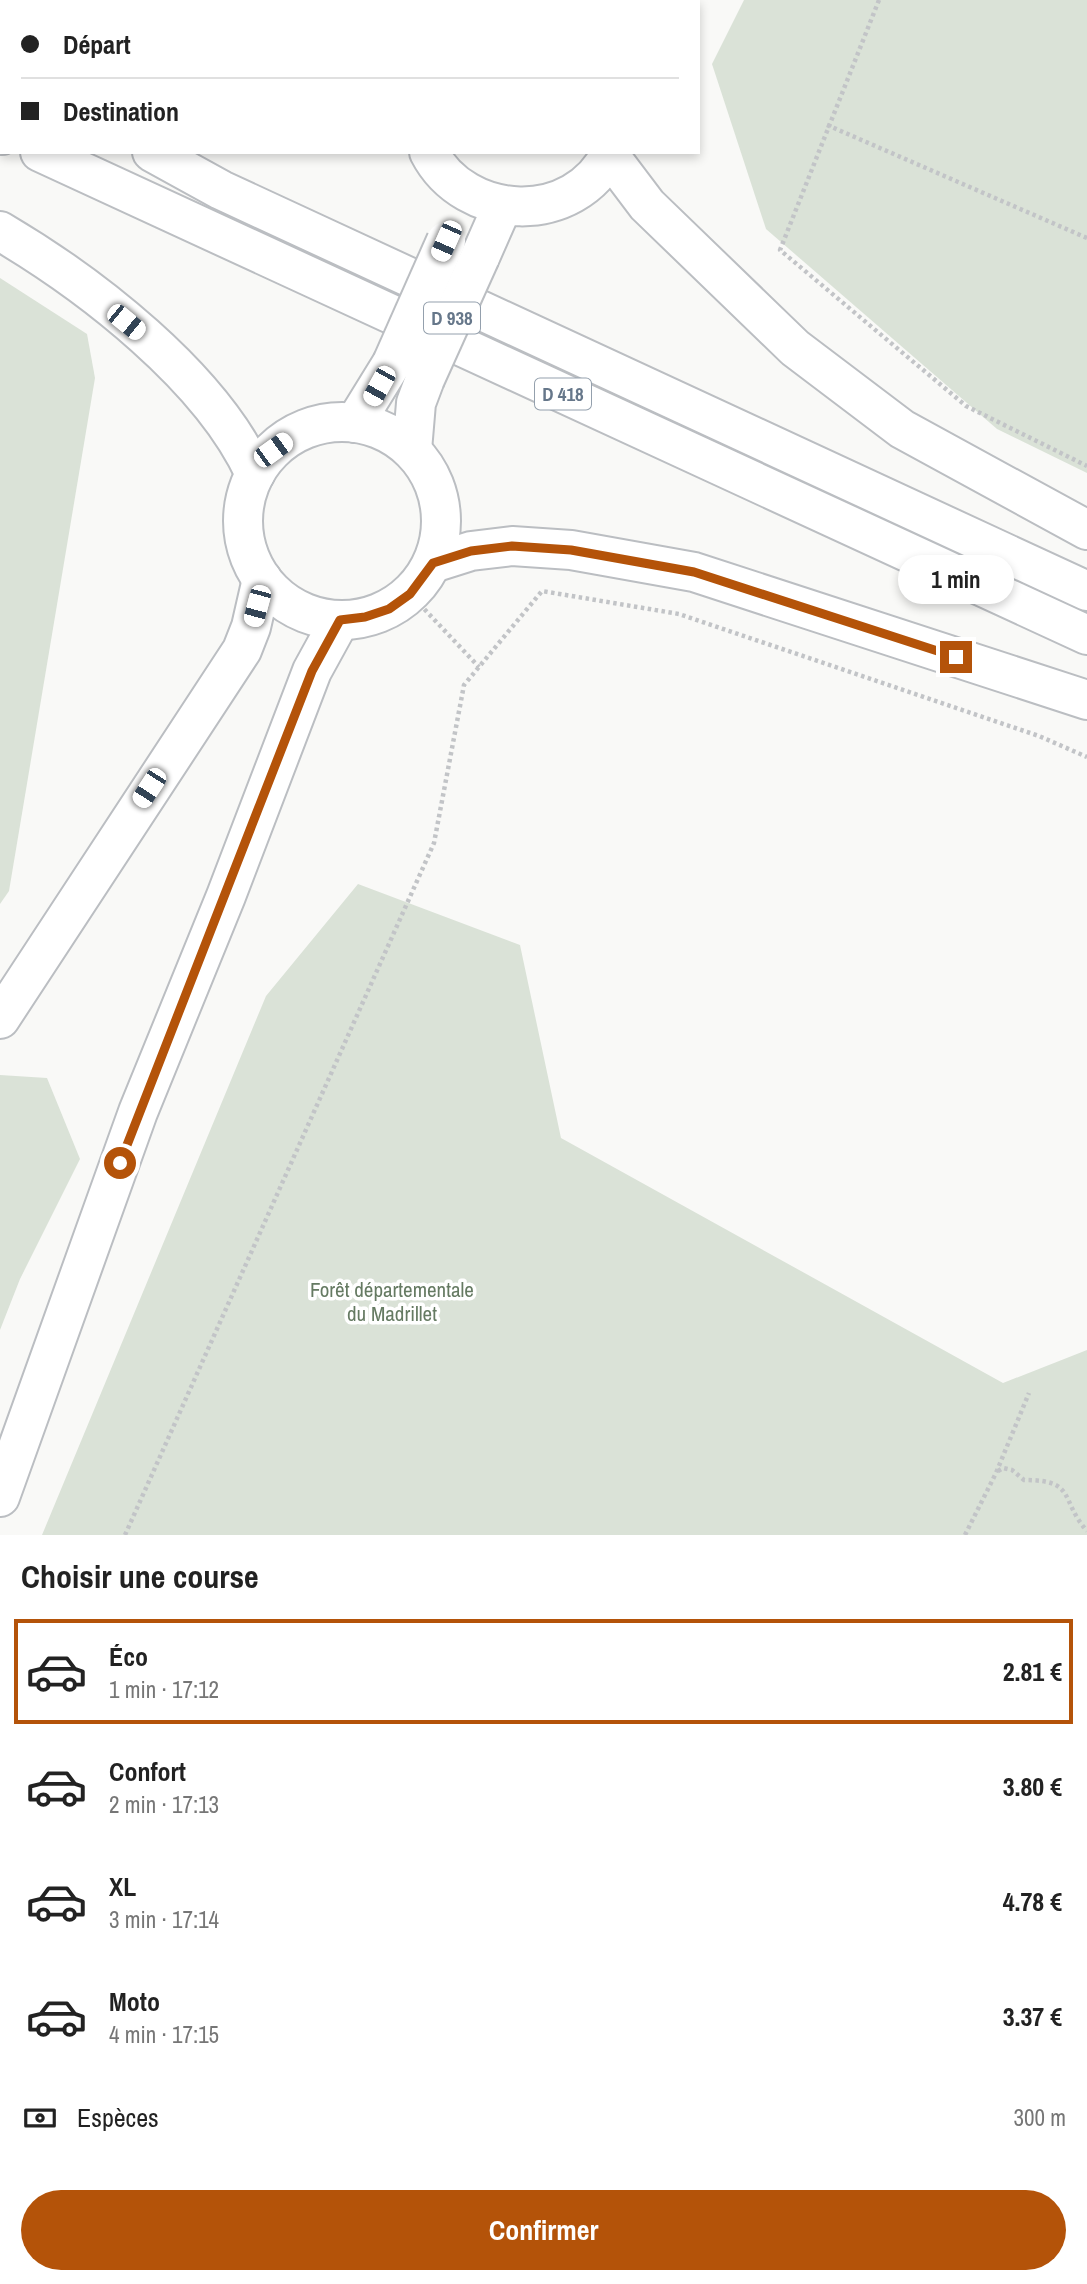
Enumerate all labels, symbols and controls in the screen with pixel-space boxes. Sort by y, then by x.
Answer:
text: Départ [63,27,131,62]
text: Destination [63,94,179,129]
car [428,218,465,264]
car [104,301,149,343]
road number: D 938 [424,302,480,334]
car [360,363,399,409]
road number: D 418 [535,378,591,410]
car [250,429,297,471]
callout: 1 min [898,556,1014,604]
text: 1 min [931,564,981,595]
car [242,583,273,629]
route end [940,641,972,673]
car [129,765,170,811]
route start [104,1147,136,1179]
park label: Forêt départementale du Madrillet [310,1275,474,1328]
text: Choisir une course [21,1555,259,1598]
text: Éco [109,1639,148,1674]
icon: car [25,1640,88,1703]
text: 2.81 € [1003,1654,1062,1689]
text: 1 min · 17:12 [109,1674,219,1705]
text: Confort [109,1754,186,1789]
icon: car [25,1755,88,1818]
text: 3.80 € [1003,1769,1062,1804]
text: 2 min · 17:13 [109,1789,219,1820]
text: XL [109,1869,136,1904]
icon: car [25,1870,88,1933]
text: 4.78 € [1003,1884,1062,1919]
text: 3 min · 17:14 [109,1904,219,1935]
text: Moto [109,1984,160,2019]
icon: car [25,1985,88,2048]
text: 3.37 € [1003,1999,1062,2034]
text: 4 min · 17:15 [109,2019,219,2050]
icon: cash [21,2099,59,2137]
text: Espèces [77,2100,159,2135]
text: 300 m [1014,2102,1066,2133]
button: Confirmer [21,2190,1066,2270]

